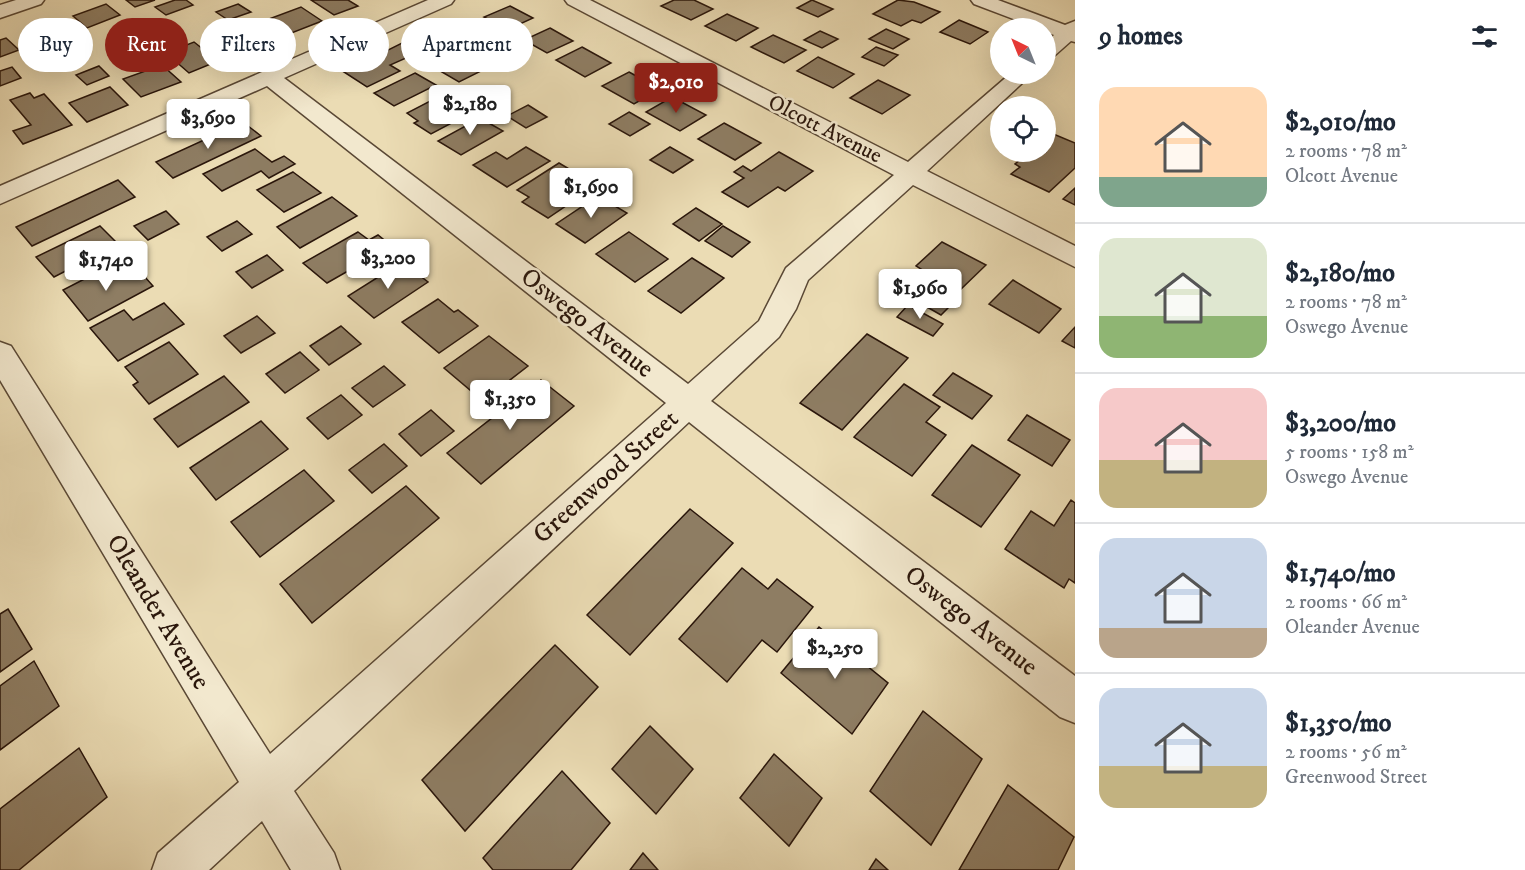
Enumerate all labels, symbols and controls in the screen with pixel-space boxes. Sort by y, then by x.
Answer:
chip: Buy [18,18,93,72]
chip: Rent [105,18,188,72]
chip: Filters [200,18,296,72]
chip: New [308,18,389,72]
chip: Apartment [401,18,533,72]
north arrow [990,18,1056,84]
map controls [990,18,1056,162]
text: 9 homes [1099,20,1183,53]
icon: filters [1468,20,1501,53]
pin: $2,010 [627,63,725,114]
text: $2,010 [648,70,704,95]
pin: $2,180 [421,85,519,136]
street label: Olcott Avenue [763,89,887,169]
text: $2,180 [443,92,497,117]
button: locate [990,96,1056,162]
pin: $3,690 [159,99,257,150]
text: $3,690 [181,106,235,131]
text: $2,010/mo [1285,106,1396,139]
icon: home [1147,111,1219,183]
text: 2 rooms · 78 m² [1285,139,1407,164]
text: Olcott Avenue [1285,164,1398,189]
pin: $1,690 [542,168,640,219]
text: $1,690 [564,175,618,200]
pin: $3,200 [339,239,437,290]
pin: $1,740 [57,241,155,292]
text: $3,200 [360,246,416,271]
text: $1,740 [79,248,133,273]
text: $2,180/mo [1285,257,1395,290]
street label: Oswego Avenue [514,261,660,385]
icon: home [1147,262,1219,334]
pin: $1,960 [871,269,969,320]
text: $1,960 [893,276,947,301]
text: 2 rooms · 78 m² [1285,290,1407,315]
text: Oswego Avenue [1285,315,1408,340]
pin: $1,350 [461,380,559,431]
text: $1,350 [484,387,536,412]
street label: Greenwood Street [526,403,686,551]
text: $3,200/mo [1285,407,1396,440]
icon: home [1147,412,1219,484]
text: 5 rooms · 158 m² [1285,440,1414,465]
text: Oswego Avenue [1285,465,1408,490]
street label: Oleander Avenue [99,528,217,696]
text: $1,740/mo [1285,557,1396,590]
street label: Oswego Avenue [898,559,1044,683]
icon: home [1147,562,1219,634]
text: 2 rooms · 66 m² [1285,590,1407,615]
text: Oleander Avenue [1285,615,1420,640]
pin: $2,250 [786,629,884,680]
text: $2,250 [807,636,863,661]
text: $1,350/mo [1285,707,1392,740]
icon: home [1147,712,1219,784]
text: 2 rooms · 56 m² [1285,740,1407,765]
text: Greenwood Street [1285,765,1427,790]

